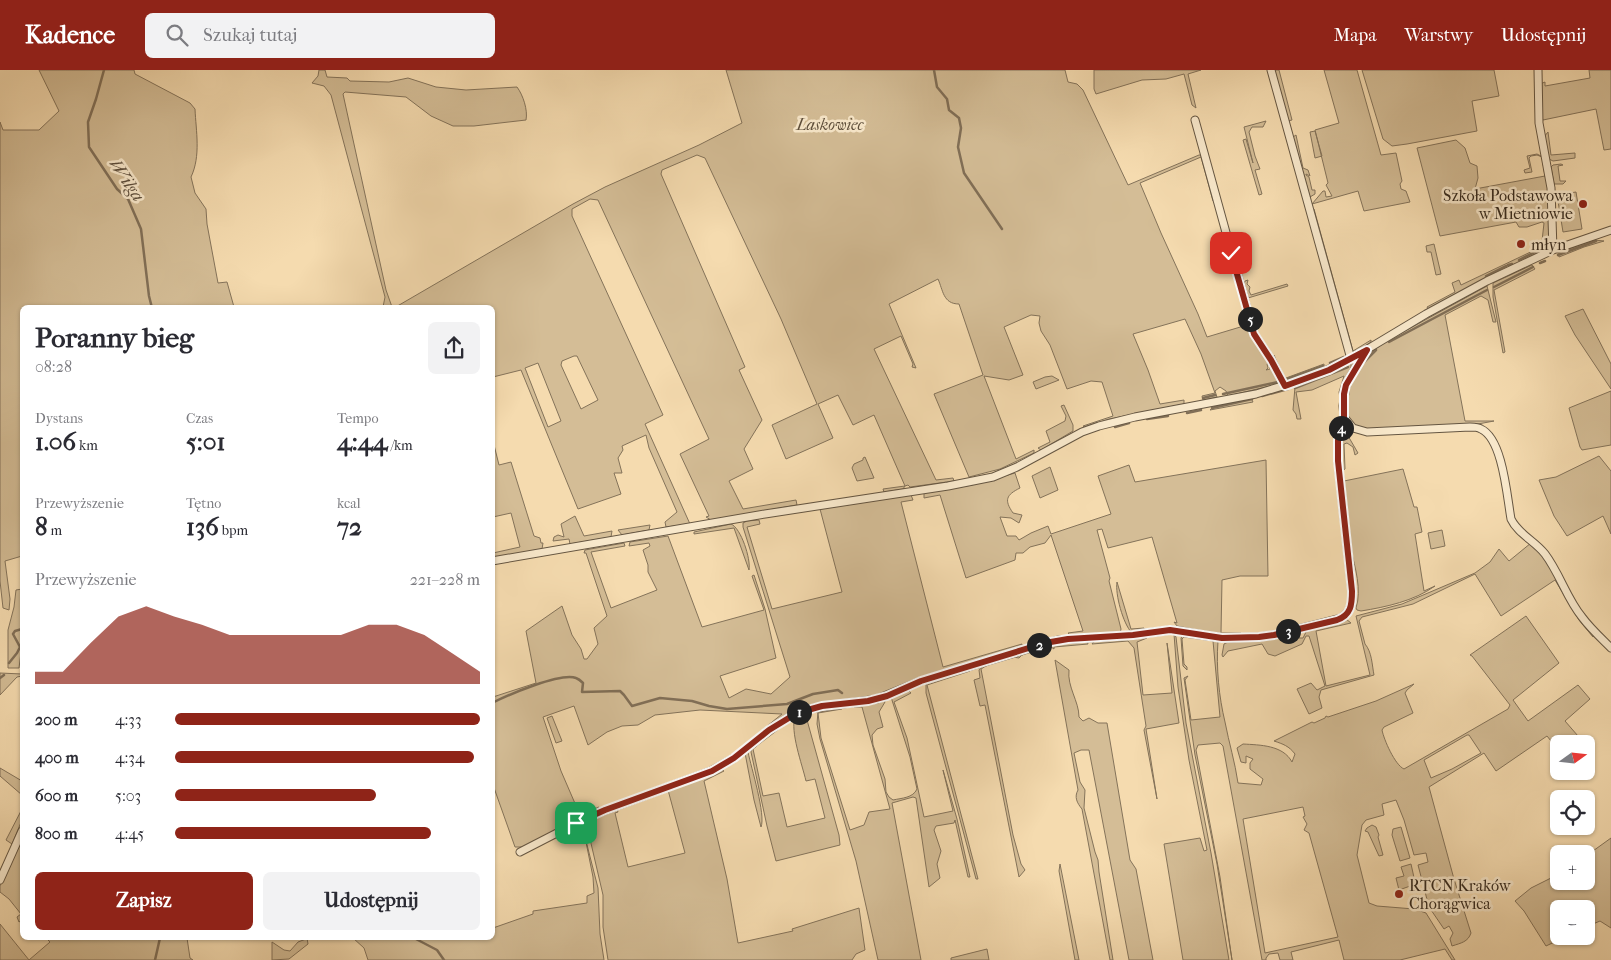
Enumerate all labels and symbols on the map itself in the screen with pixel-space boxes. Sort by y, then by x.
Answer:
park label: Laskowiec [795,115,865,134]
water label: Wilga [105,155,148,206]
place label: Szkoła Podstawowa w Mietniowie [1443,186,1574,223]
marker: Szkoła Podstawowa w Mietniowie [1577,198,1589,210]
pin [1210,232,1252,274]
place label: młyn [1531,235,1567,254]
marker: młyn [1515,238,1527,250]
pin: 5 [1238,306,1262,332]
pin: 4 [1328,416,1354,440]
pin: 3 [1276,618,1300,644]
pin: 2 [1026,632,1052,658]
pin: 1 [786,700,812,724]
north arrow [1550,735,1595,780]
pin [555,802,597,844]
place label: RTCN Kraków Chorągwica [1409,876,1512,913]
marker: RTCN Kraków Chorągwica [1393,888,1405,900]

